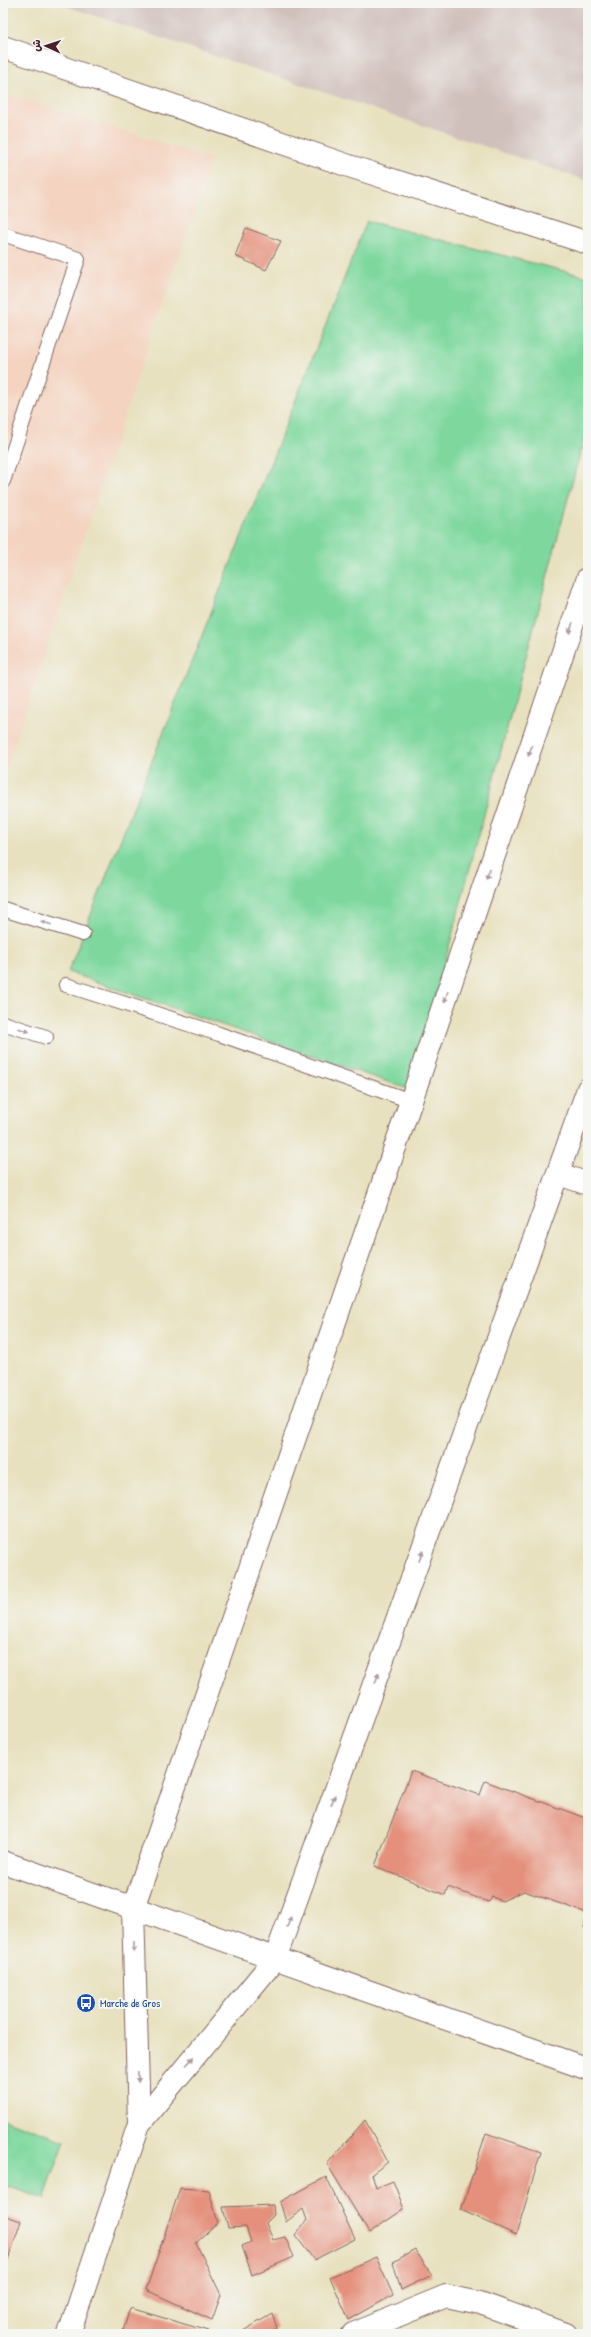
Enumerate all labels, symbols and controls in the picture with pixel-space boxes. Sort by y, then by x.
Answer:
north arrow [26,26,66,66]
text: ش [29,39,43,52]
one-way arrow [568,622,574,634]
one-way arrow [526,745,532,757]
one-way arrow [485,869,491,881]
one-way arrow [40,920,52,926]
one-way arrow [443,992,449,1004]
one-way arrow [19,1027,31,1033]
one-way arrow [418,1549,424,1561]
one-way arrow [374,1671,380,1683]
one-way arrow [330,1794,336,1806]
one-way arrow [286,1916,292,1928]
one-way arrow [131,1941,137,1954]
bus stop icon: Marche de Gros [75,1992,97,2014]
place label: Marche de Gros [100,1996,160,2010]
one-way arrow [186,2056,195,2067]
one-way arrow [134,2071,141,2083]

